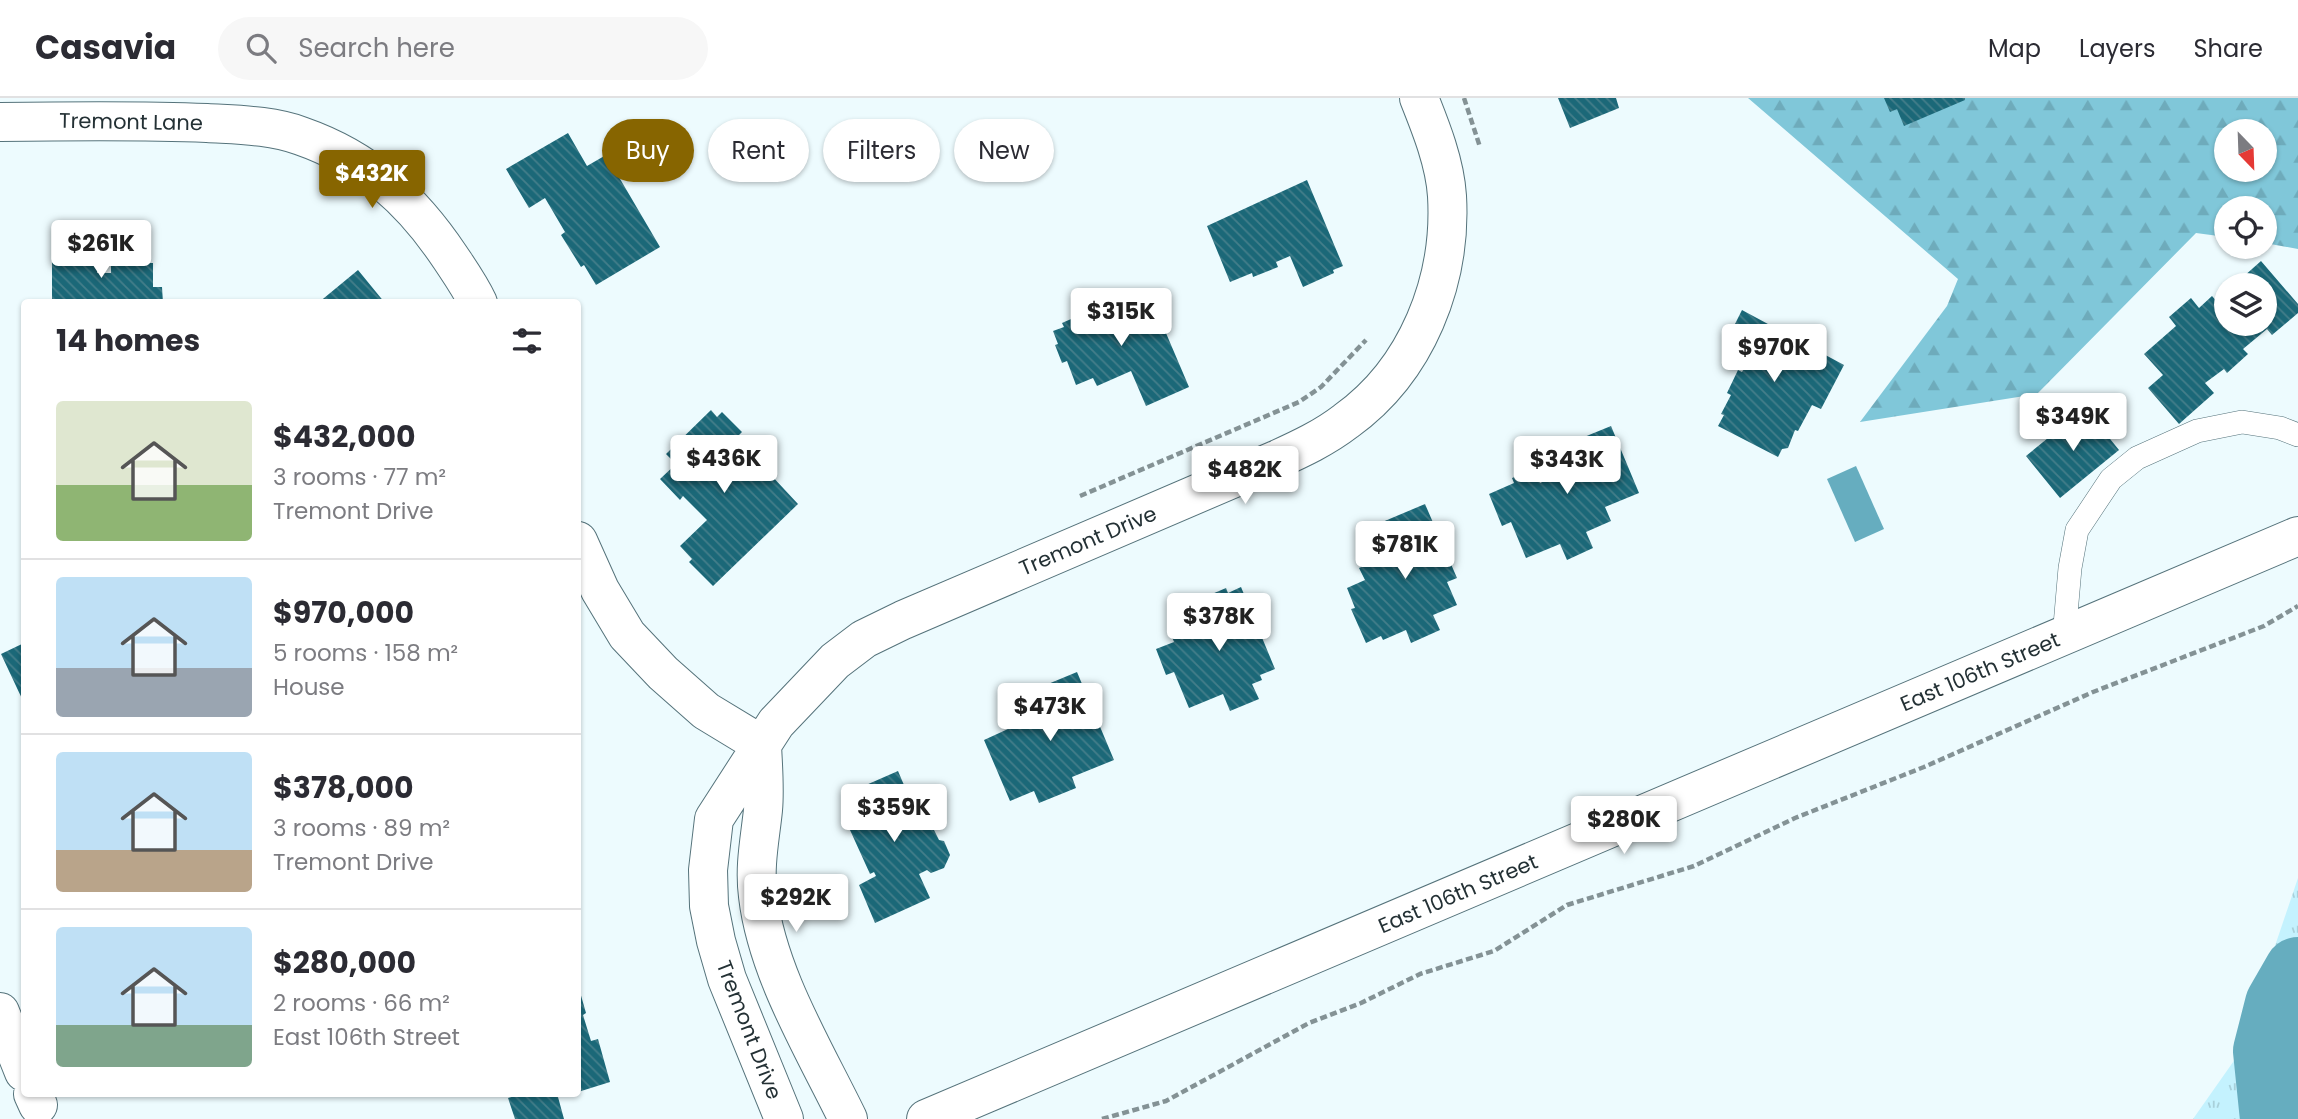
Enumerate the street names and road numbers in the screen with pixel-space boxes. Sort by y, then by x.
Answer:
street label: Tremont Lane [59,106,203,137]
street label: Tremont Drive [1015,499,1161,583]
street label: East 106th Street [1896,625,2064,718]
street label: East 106th Street [1374,847,1542,940]
street label: Tremont Drive [710,956,789,1103]

